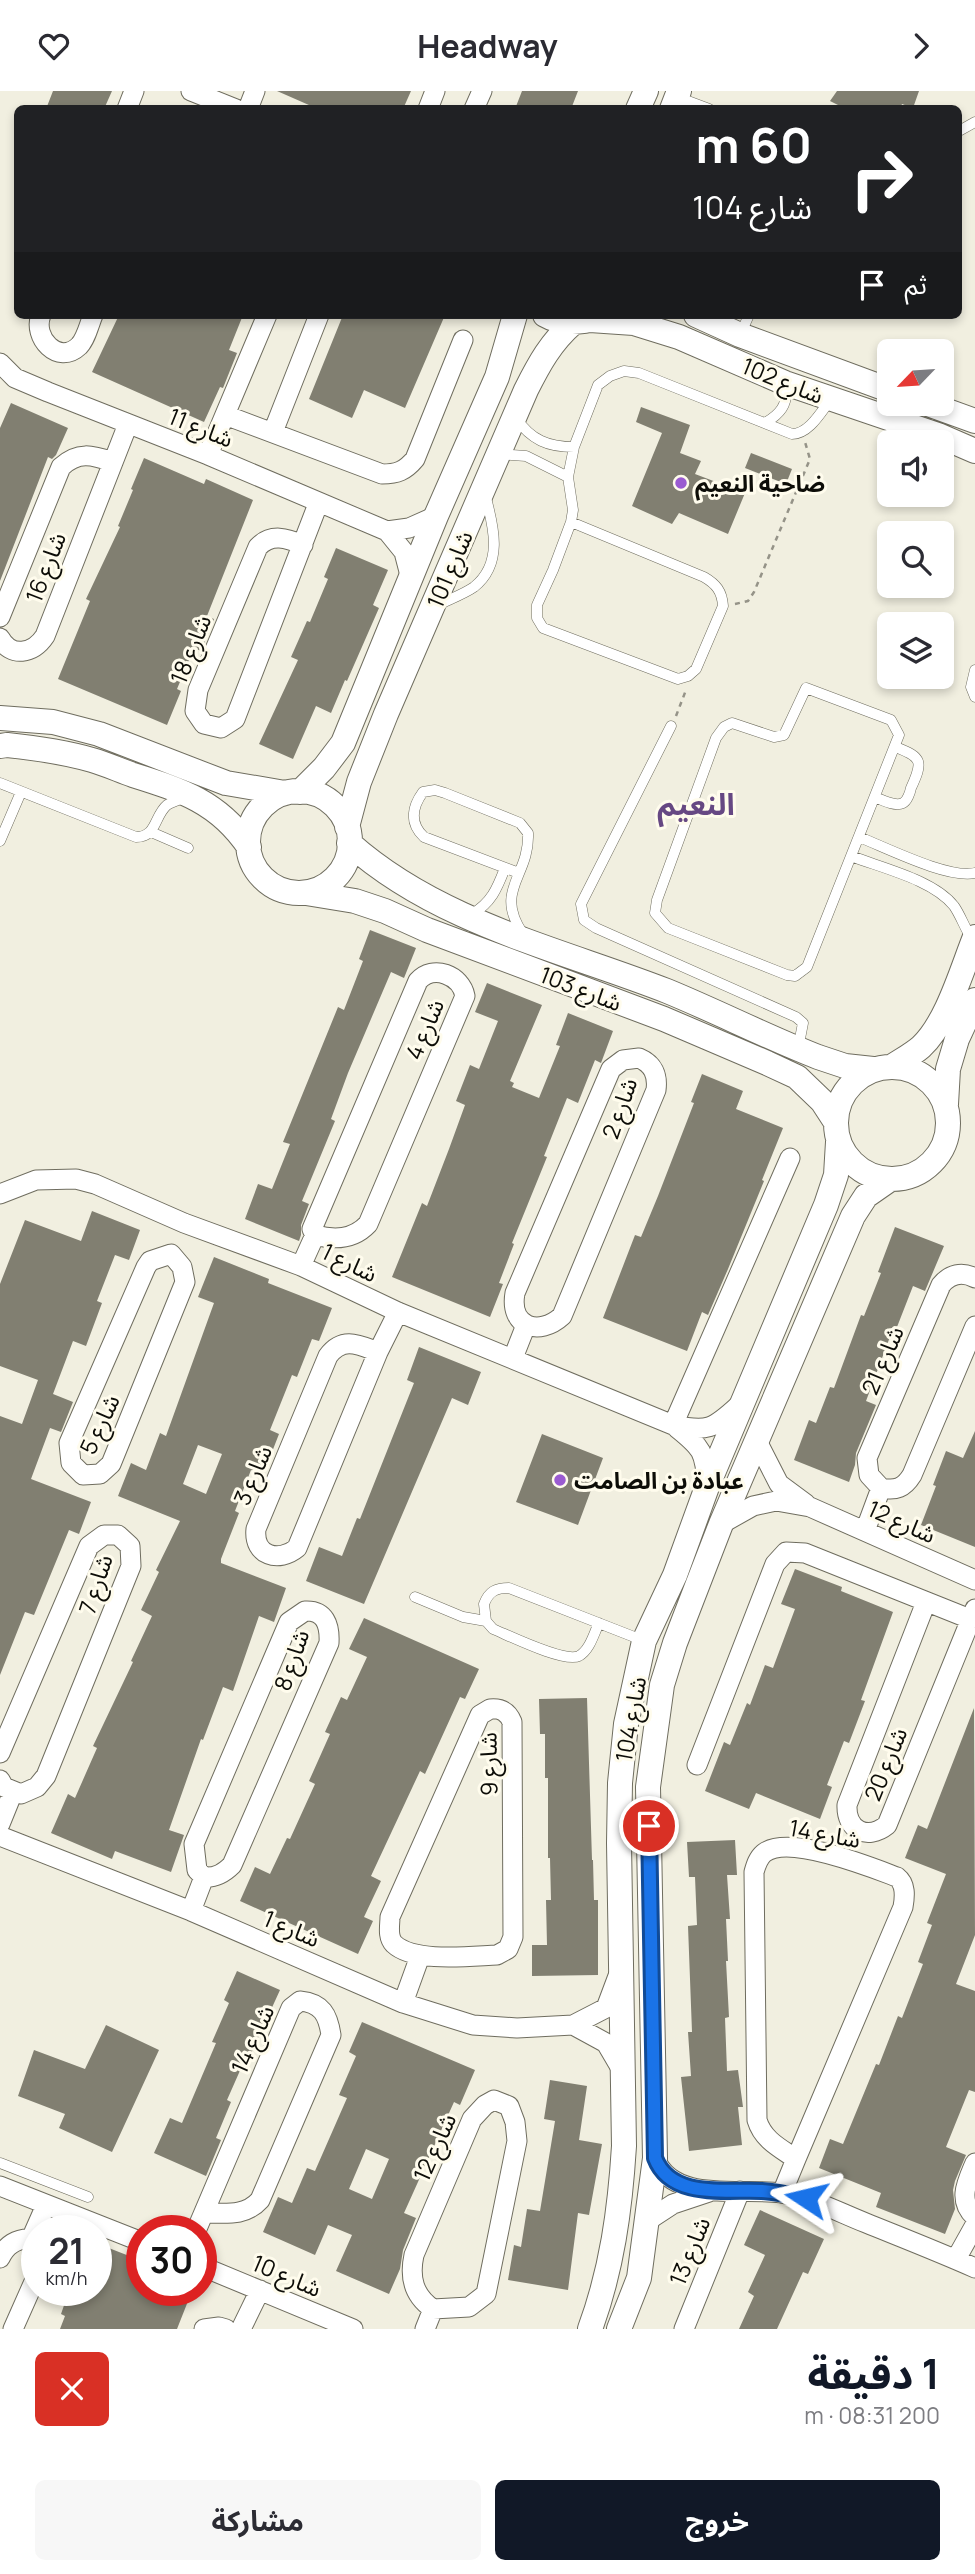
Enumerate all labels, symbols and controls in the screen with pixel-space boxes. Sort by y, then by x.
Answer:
text: Headway [417,24,558,68]
icon: heart [35,27,73,65]
icon: forward [902,27,940,65]
text: 60 m [695,111,812,178]
icon: right [836,133,927,224]
text: شارع 104 [692,185,812,229]
icon: arrive [853,266,891,304]
text: ثم [905,266,927,302]
north arrow [877,339,954,417]
map controls [877,339,954,689]
street label: شارع 102 [737,349,829,413]
street label: شارع 11 [163,400,238,456]
button: sound [877,430,954,507]
place label: ضاحية النعيم [695,467,825,501]
marker: ضاحية النعيم [673,475,689,491]
button: search [877,521,954,598]
street label: شارع 101 [418,525,481,614]
street label: شارع 16 [17,527,75,607]
street label: شارع 18 [162,610,220,689]
button: layers [877,612,954,689]
district label: النعيم [657,783,735,828]
street label: شارع 103 [535,958,626,1020]
street label: شارع 4 [397,994,453,1065]
street label: شارع 2 [594,1073,646,1143]
street label: شارع 1 [316,1235,383,1291]
street label: شارع 21 [853,1321,913,1400]
street label: شارع 5 [71,1389,129,1460]
street label: شارع 3 [225,1440,281,1511]
place label: عبادة بن الصامت [574,1464,744,1496]
marker: عبادة بن الصامت [552,1472,568,1488]
street label: شارع 12 [862,1492,941,1552]
street label: شارع 7 [70,1550,122,1619]
street label: شارع 8 [266,1625,318,1696]
street label: شارع 104 [607,1674,655,1764]
street label: شارع 20 [856,1723,916,1806]
street label: شارع 9 [471,1732,507,1796]
pin [619,1796,679,1856]
icon: arrive [630,1807,668,1845]
street label: شارع 14 [786,1811,863,1857]
street label: شارع 1 [258,1902,325,1956]
street label: شارع 14 [223,2000,283,2079]
street label: شارع 12 [405,2108,465,2187]
position arrow [769,2161,843,2235]
street label: شارع 13 [661,2212,719,2291]
speed limit sign: 30 [126,2215,217,2306]
text: 21 [48,2227,85,2275]
street label: شارع 10 [247,2246,327,2306]
text: km/h [46,2266,87,2290]
text: 1 دقيقة [808,2344,940,2402]
button: close [35,2352,109,2426]
text: 200 m · 08:31 [804,2399,940,2431]
button: مشاركة [35,2480,481,2560]
button: خروج [495,2480,940,2560]

